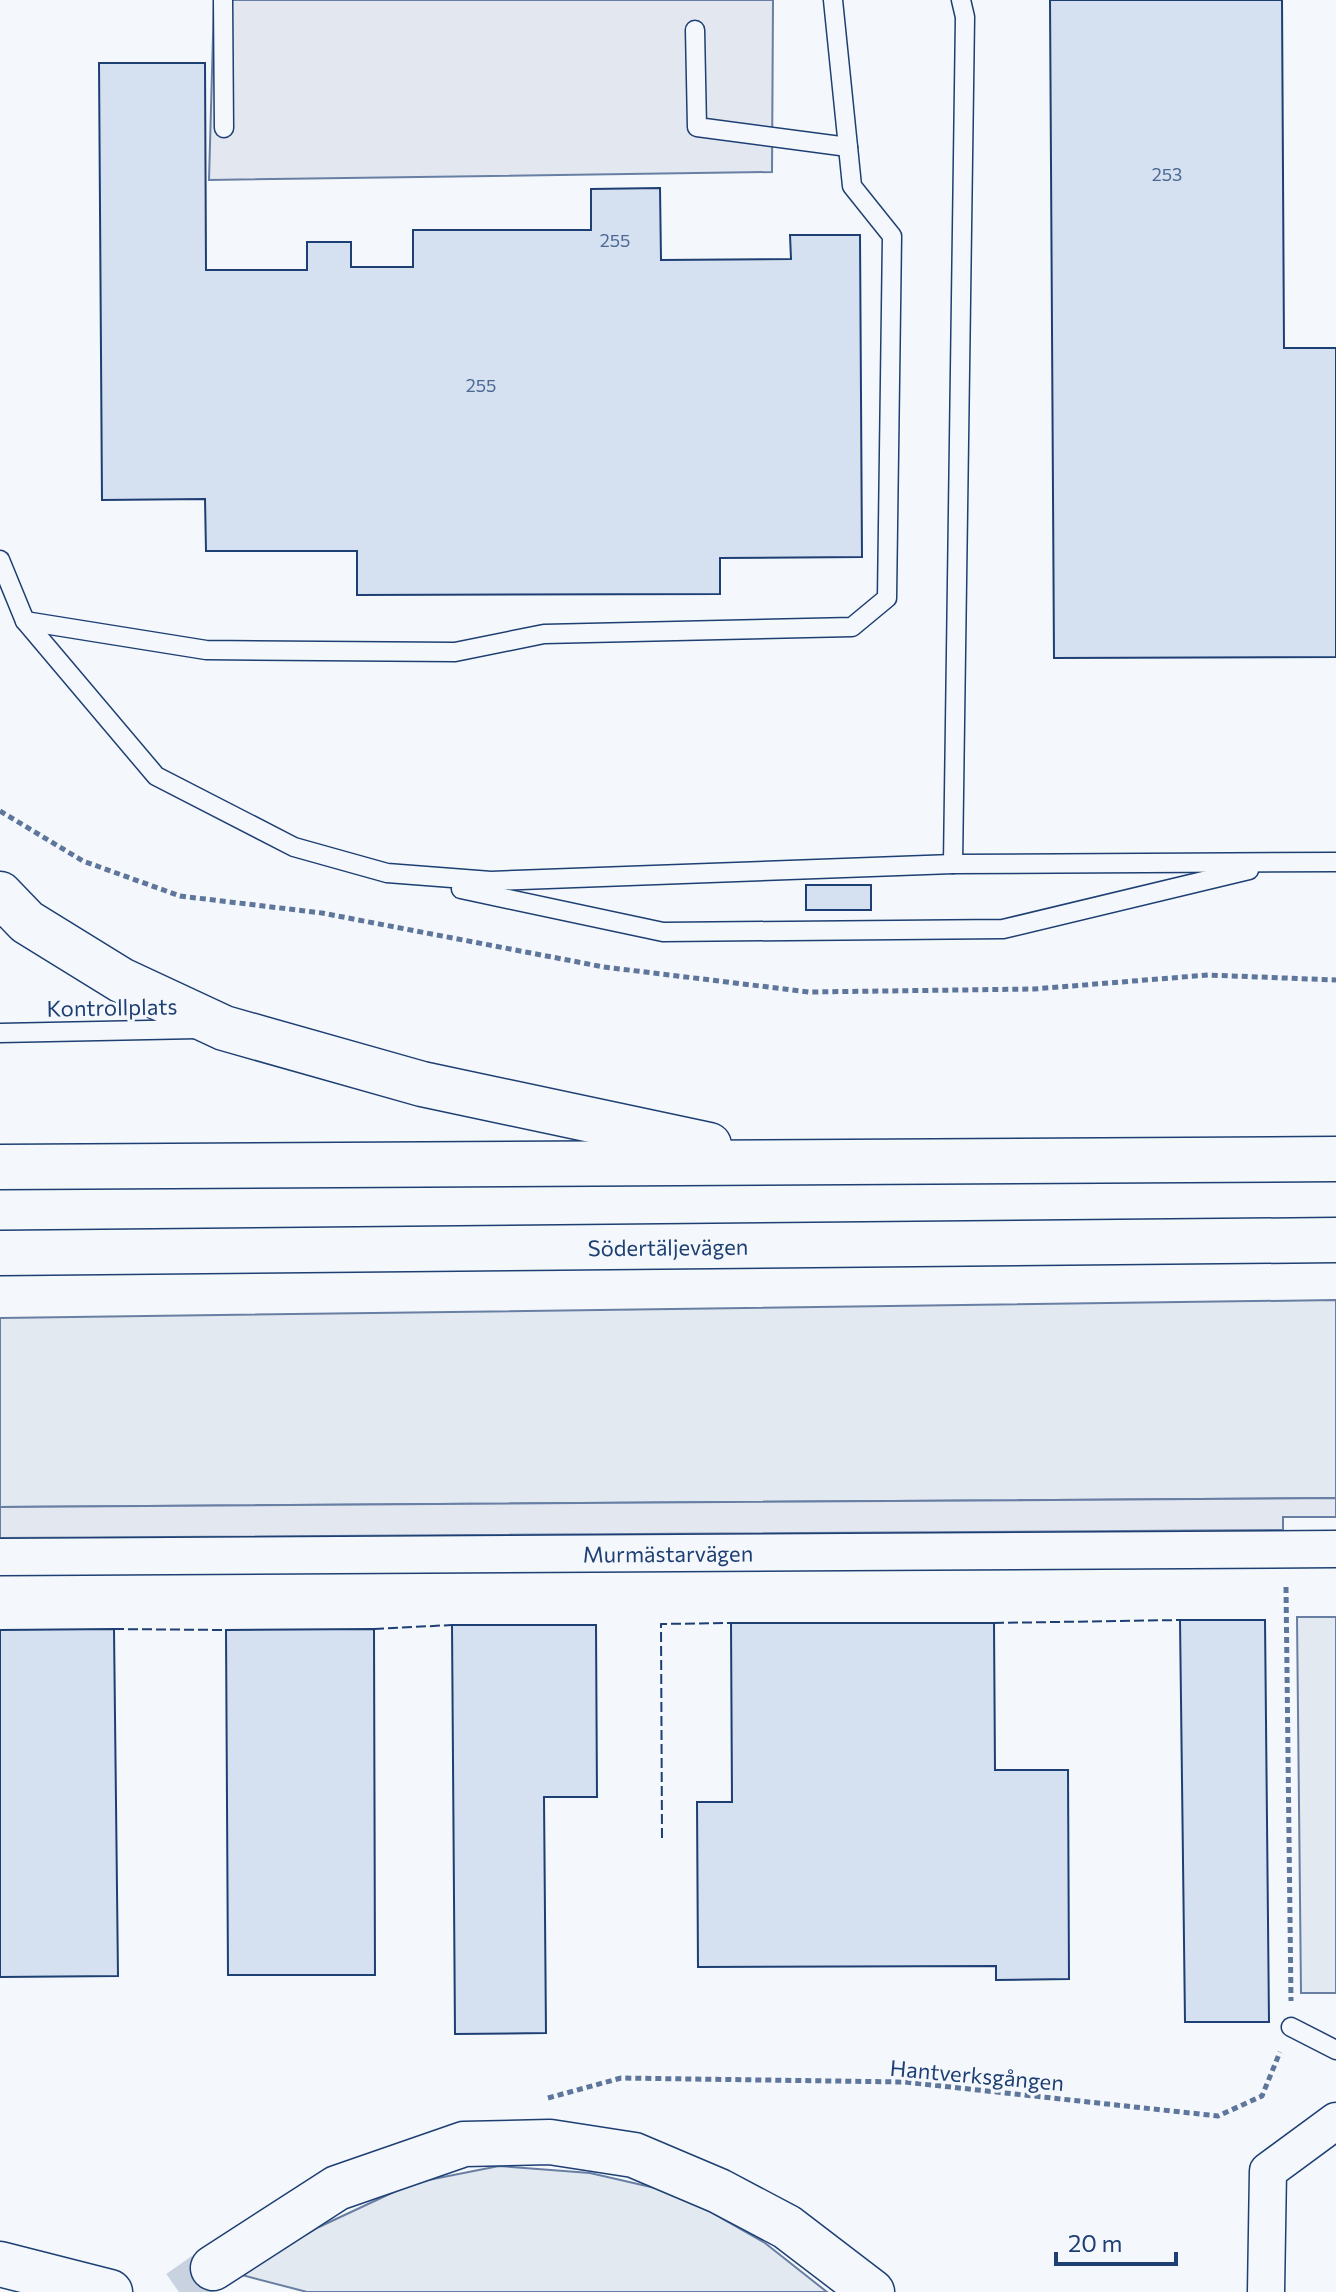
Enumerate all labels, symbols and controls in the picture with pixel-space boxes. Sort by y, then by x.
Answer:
house number: 253 [1152,163,1182,185]
house number: 255 [600,229,630,251]
house number: 255 [466,374,496,396]
street label: Kontrollplats [46,992,178,1022]
street label: Södertäljevägen [588,1232,748,1261]
street label: Murmästarvägen [583,1539,753,1567]
street label: Hantverksgången [889,2054,1065,2096]
scale bar [1056,2216,1176,2266]
text: 20 m [1068,2228,1122,2257]

